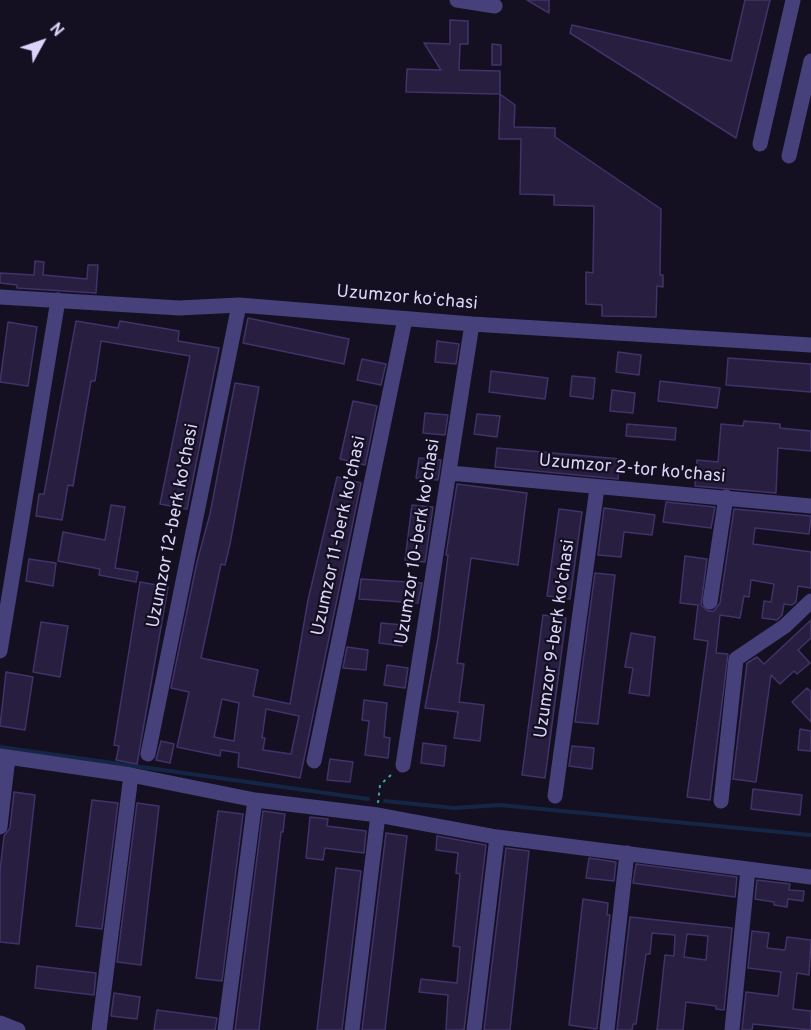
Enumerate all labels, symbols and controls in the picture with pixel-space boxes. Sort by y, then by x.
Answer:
north arrow [12,12,72,72]
text: N [44,20,67,41]
street label: Uzumzor koʻchasi [335,282,479,316]
street label: Uzumzor 12-berk ko'chasi [144,422,204,630]
street label: Uzumzor 11-berk ko'chasi [308,434,372,638]
street label: Uzumzor 10-berk ko'chasi [392,438,446,646]
street label: Uzumzor 2-tor ko'chasi [538,451,726,489]
street label: Uzumzor 9-berk ko'chasi [531,538,581,740]

